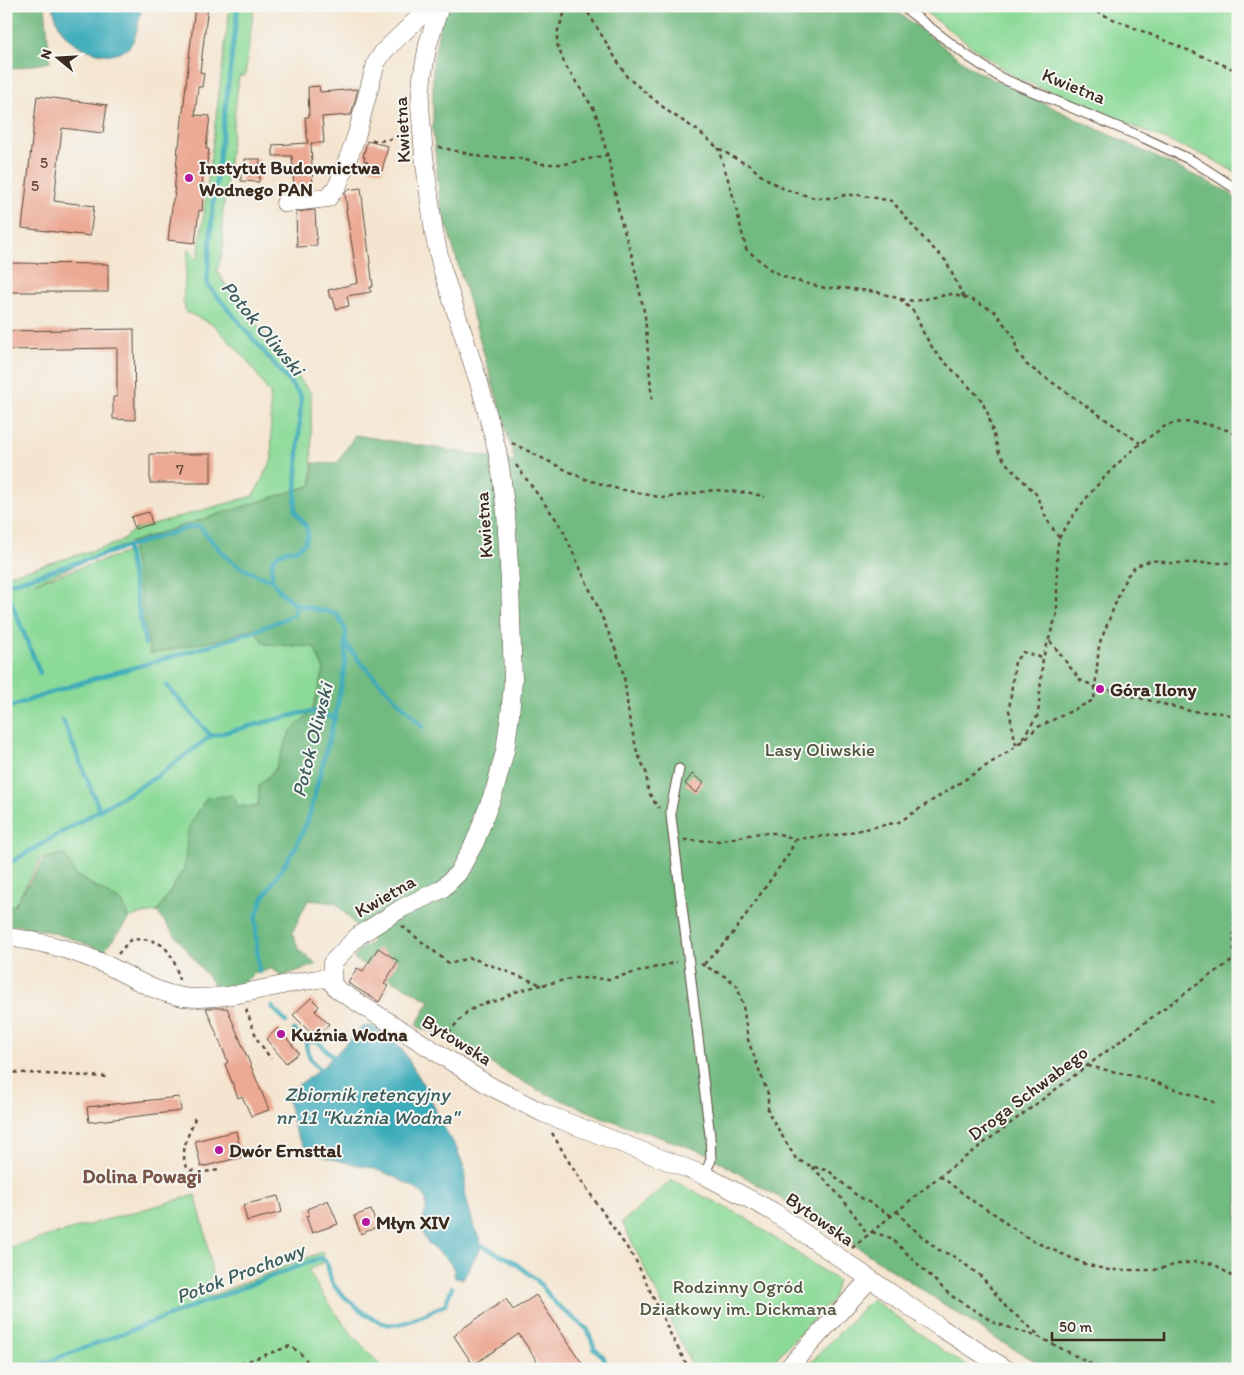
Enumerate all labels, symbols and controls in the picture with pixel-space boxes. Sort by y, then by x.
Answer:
north arrow [32,32,82,82]
text: N [37,47,56,61]
street label: Kwietna [1039,63,1109,109]
street label: Kwietna [389,96,415,164]
house number: 5 [40,153,48,172]
place label: Instytut Budownictwa Wodnego PAN [199,156,381,201]
marker: Instytut Budownictwa Wodnego PAN [183,172,195,184]
house number: 5 [31,176,39,195]
water label: Potok Oliwski [216,276,311,382]
house number: 7 [176,460,184,479]
street label: Kwietna [470,491,498,559]
place label: Góra Ilony [1110,678,1196,701]
water label: Potok Oliwski [286,679,338,799]
marker: Góra Ilony [1094,683,1106,695]
park label: Lasy Oliwskie [765,738,875,761]
street label: Kwietna [350,869,420,923]
street label: Bytowska [418,1009,496,1071]
place label: Kuźnia Wodna [291,1023,408,1046]
marker: Kuźnia Wodna [275,1028,287,1040]
street label: Droga Schwabego [964,1040,1092,1146]
water label: Zbiornik retencyjny nr 11 "Kuźnia Wodna" [275,1082,462,1129]
place label: Dwór Ernsttal [229,1139,342,1162]
marker: Dwór Ernsttal [213,1144,225,1156]
district label: Dolina Powagi [82,1164,202,1189]
street label: Bytowska [781,1187,859,1251]
place label: Młyn XIV [376,1211,450,1234]
marker: Młyn XIV [360,1216,372,1228]
water label: Potok Prochowy [172,1237,310,1309]
park label: Rodzinny Ogród Działkowy im. Dickmana [639,1275,837,1320]
scale bar [1052,1310,1164,1342]
text: 50 m [1059,1318,1092,1336]

